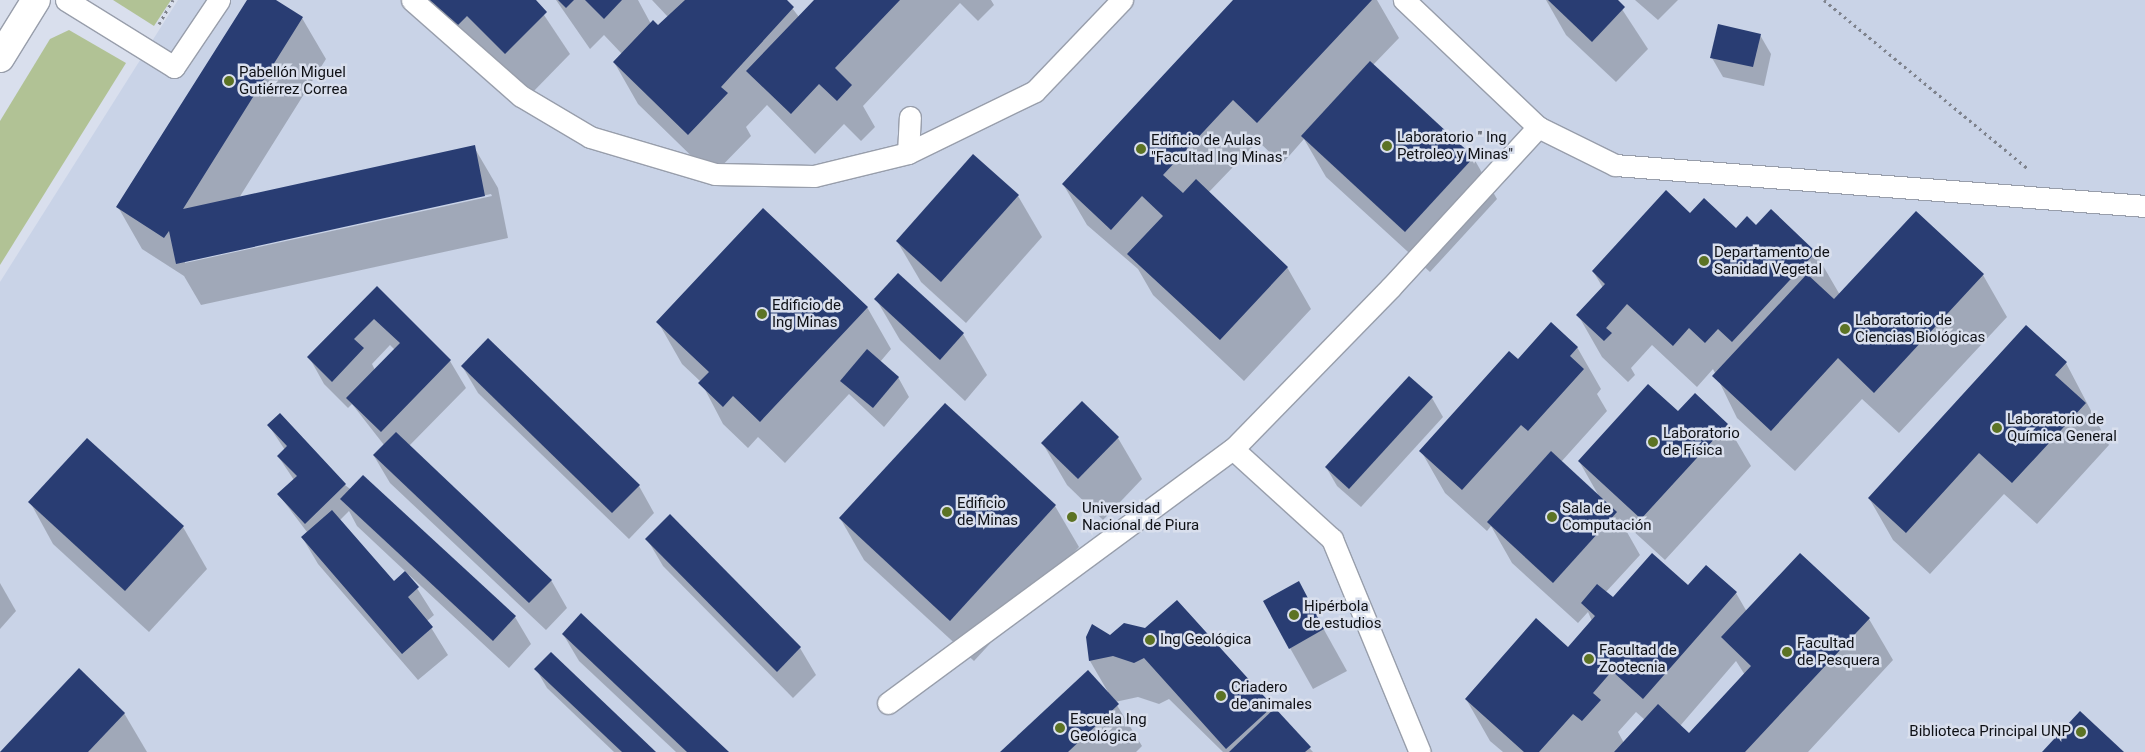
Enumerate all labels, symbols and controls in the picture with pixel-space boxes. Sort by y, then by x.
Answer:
place label: Pabellón Miguel Gutiérrez Correa [239,63,348,98]
marker: Pabellón Miguel Gutiérrez Correa [223,75,235,87]
place label: Laboratorio " Ing Petroleo y Minas" [1397,128,1513,163]
place label: Edificio de Aulas "Facultad Ing Minas" [1151,131,1287,166]
marker: Laboratorio " Ing Petroleo y Minas" [1381,140,1393,152]
marker: Edificio de Aulas "Facultad Ing Minas" [1135,143,1147,155]
place label: Departamento de Sanidad Vegetal [1714,243,1830,278]
marker: Departamento de Sanidad Vegetal [1698,255,1710,267]
place label: Edificio de Ing Minas [772,296,841,331]
marker: Edificio de Ing Minas [756,308,768,320]
place label: Laboratorio de Ciencias Biológicas [1855,311,1985,346]
marker: Laboratorio de Ciencias Biológicas [1839,323,1851,335]
place label: Laboratorio de Química General [2007,410,2117,445]
marker: Laboratorio de Química General [1991,422,2003,434]
place label: Laboratorio de Física [1663,424,1740,459]
marker: Laboratorio de Física [1647,436,1659,448]
place label: Edificio de Minas [957,494,1018,529]
place label: Universidad Nacional de Piura [1082,499,1199,534]
place label: Sala de Computación [1562,499,1652,534]
marker: Edificio de Minas [941,506,953,518]
marker: Universidad Nacional de Piura [1066,511,1078,523]
marker: Sala de Computación [1546,511,1558,523]
place label: Hipérbola de estudios [1304,597,1381,632]
marker: Hipérbola de estudios [1288,609,1300,621]
place label: Ing Geológica [1160,631,1252,649]
marker: Ing Geológica [1144,634,1156,646]
place label: Facultad de Pesquera [1797,634,1880,669]
place label: Facultad de Zootecnia [1599,641,1677,676]
marker: Facultad de Pesquera [1781,646,1793,658]
marker: Facultad de Zootecnia [1583,653,1595,665]
place label: Criadero de animales [1231,678,1312,713]
marker: Criadero de animales [1215,690,1227,702]
place label: Escuela Ing Geológica [1070,710,1147,745]
marker: Escuela Ing Geológica [1054,722,1066,734]
place label: Biblioteca Principal UNP [1909,723,2071,741]
marker: Biblioteca Principal UNP [2075,726,2087,738]

